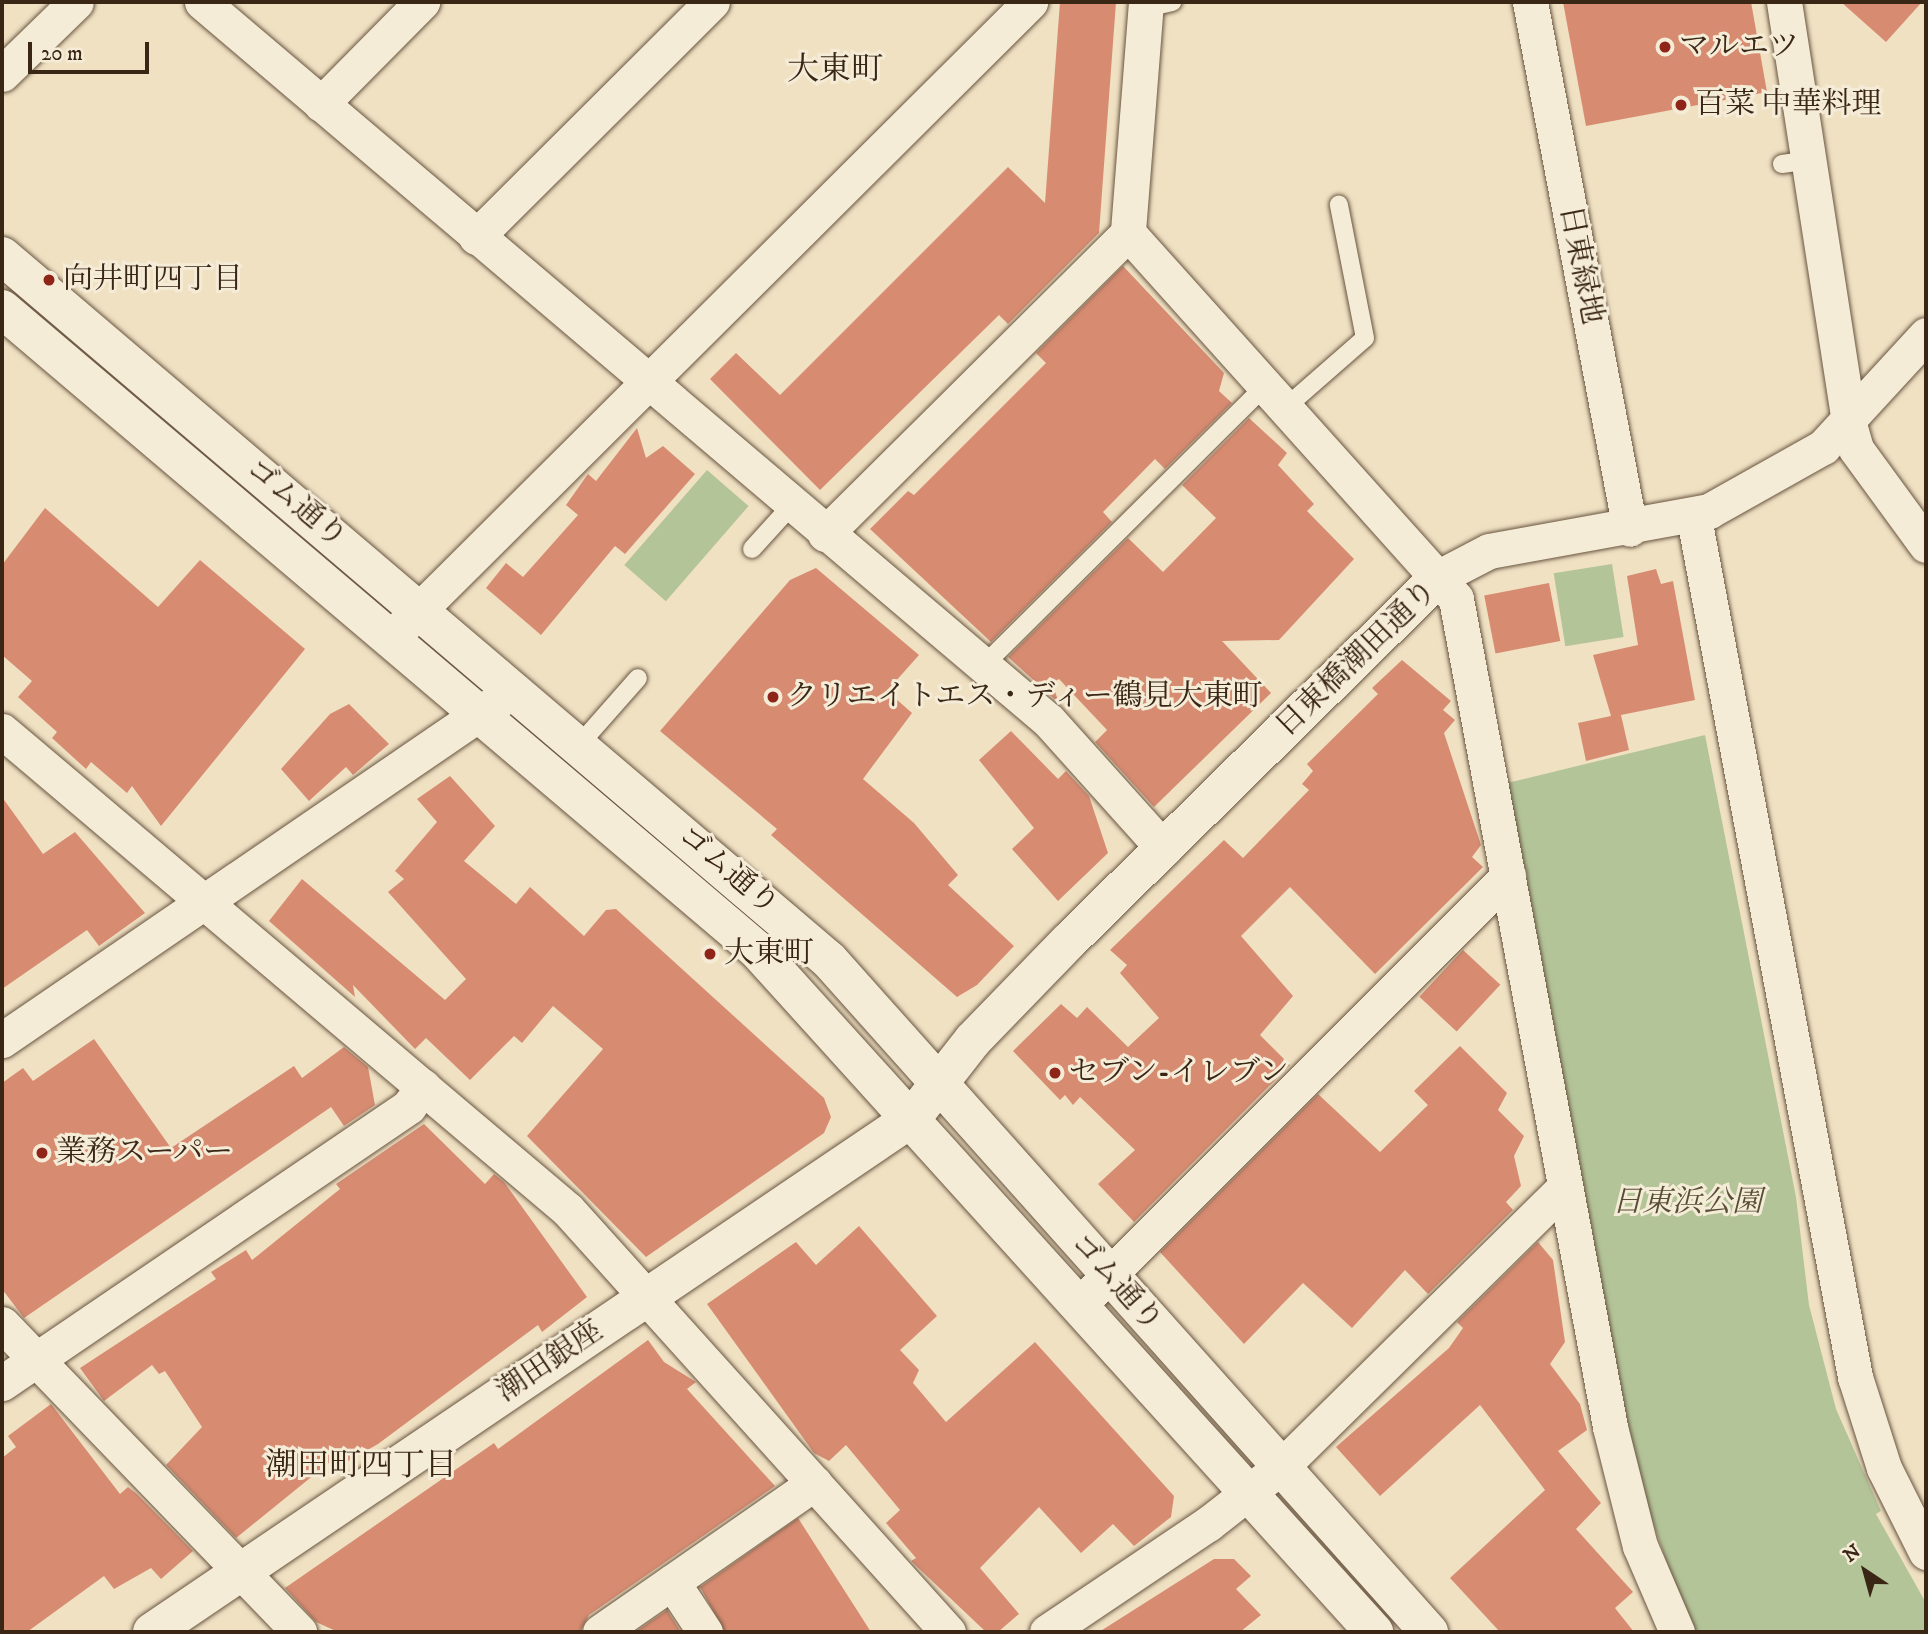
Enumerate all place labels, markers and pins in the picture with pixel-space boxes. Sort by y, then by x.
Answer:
place label: マルエツ [1679,29,1799,65]
marker: マルエツ [1657,39,1673,55]
place label: 百菜 中華料理 [1695,87,1881,123]
marker: 百菜 中華料理 [1673,97,1689,113]
place label: 向井町四丁目 [63,262,243,298]
marker: 向井町四丁目 [41,272,57,288]
place label: クリエイトエス・ディー鶴見大東町 [787,679,1267,715]
marker: クリエイトエス・ディー鶴見大東町 [765,689,781,705]
place label: 大東町 [724,936,814,972]
marker: 大東町 [702,946,718,962]
place label: セブン-イレブン [1069,1055,1291,1091]
marker: セブン-イレブン [1047,1065,1063,1081]
place label: 業務スーパー [56,1135,234,1171]
marker: 業務スーパー [34,1145,50,1161]

